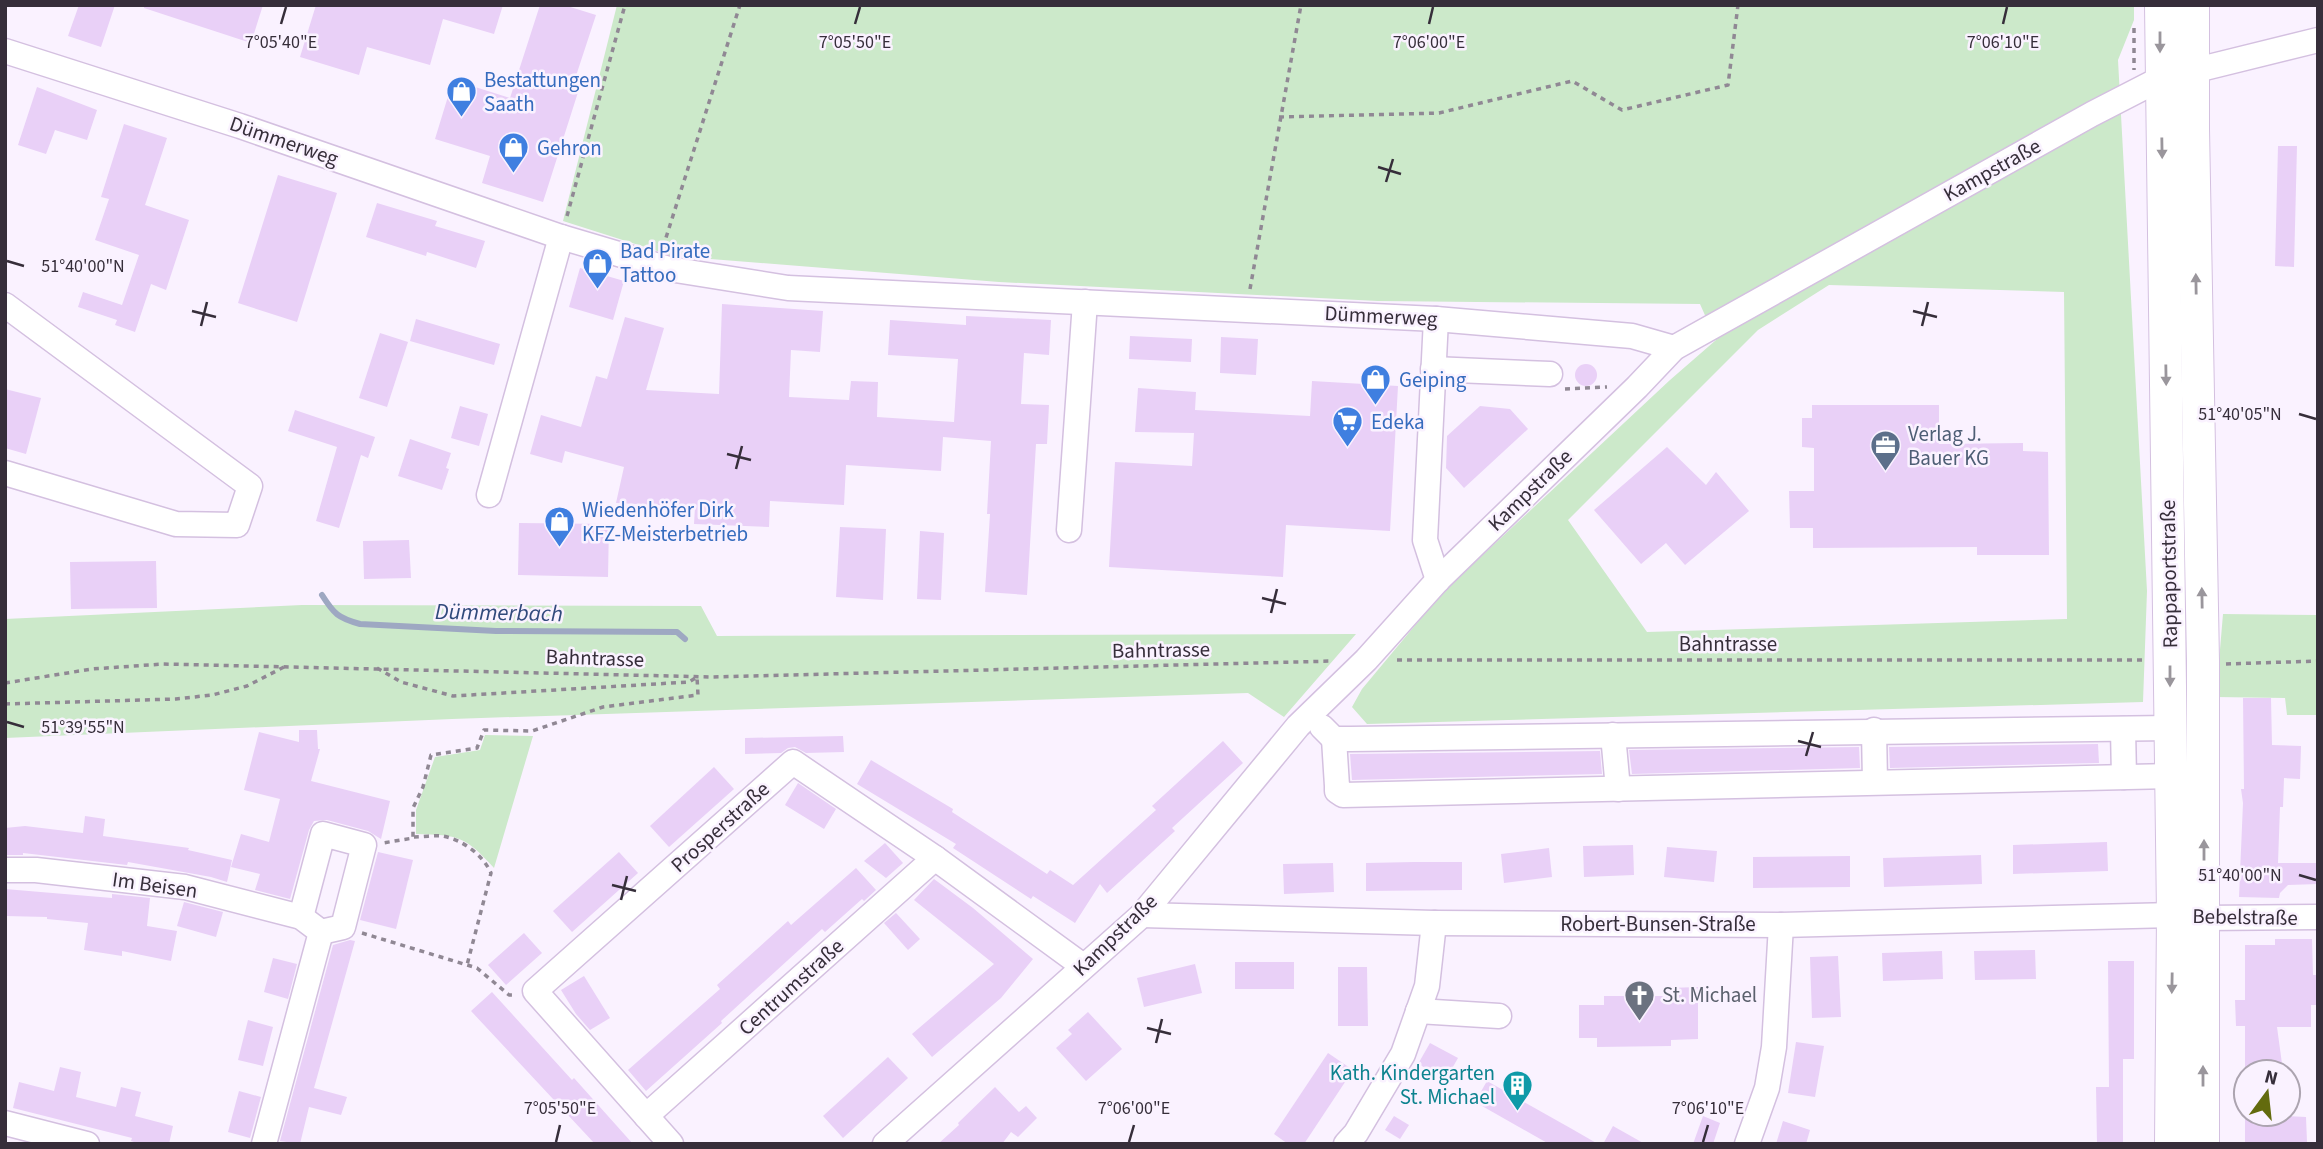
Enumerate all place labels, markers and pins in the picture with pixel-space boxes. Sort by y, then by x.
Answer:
place label: Bestattungen Saath [484,65,601,119]
shop icon: Bestattungen Saath [444,75,478,119]
shop icon: Gehron [497,131,531,175]
place label: Gehron [537,133,602,163]
place label: Bad Pirate Tattoo [620,236,710,290]
shop icon: Bad Pirate Tattoo [580,246,614,290]
shop icon: Geiping [1359,363,1393,407]
place label: Geiping [1399,365,1467,395]
supermarket icon: Edeka [1331,405,1365,449]
place label: Edeka [1371,407,1425,437]
place label: Verlag J. Bauer KG [1908,419,1989,473]
office icon: Verlag J. Bauer KG [1868,429,1902,473]
place label: Wiedenhöfer Dirk KFZ-Meisterbetrieb [582,495,748,549]
shop icon: Wiedenhöfer Dirk KFZ-Meisterbetrieb [542,505,576,549]
church icon: St. Michael [1622,978,1656,1022]
place label: St. Michael [1662,980,1757,1010]
place label: Kath. Kindergarten St. Michael [1330,1058,1495,1112]
building icon: Kath. Kindergarten St. Michael [1501,1068,1535,1112]

